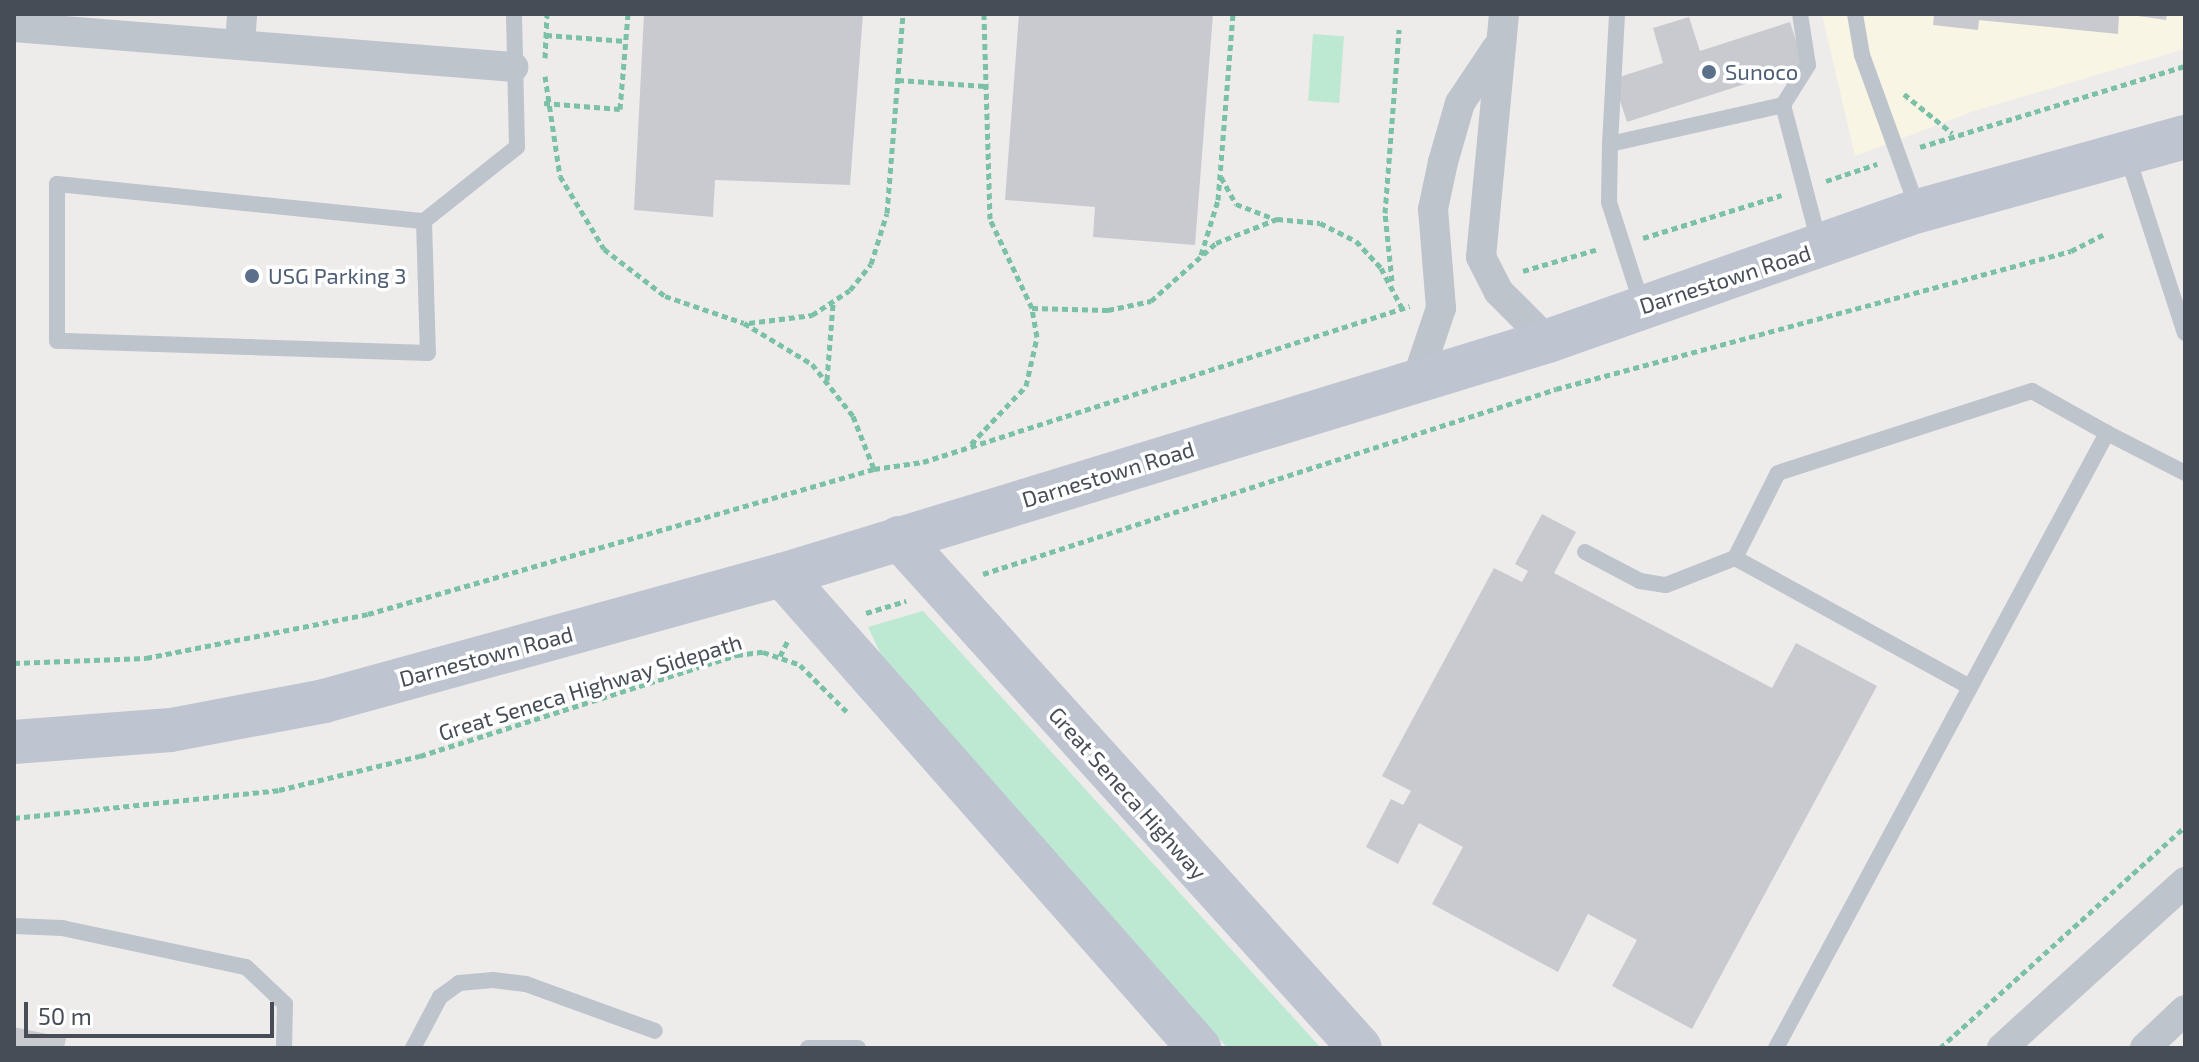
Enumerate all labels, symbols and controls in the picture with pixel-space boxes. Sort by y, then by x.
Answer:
place label: Sunoco [1725,59,1798,85]
marker: Sunoco [1700,63,1718,81]
street label: Darnestown Road [1636,239,1814,319]
place label: USG Parking 3 [268,263,406,289]
marker: USG Parking 3 [243,267,261,285]
street label: Darnestown Road [1019,435,1197,513]
street label: Darnestown Road [396,620,576,692]
street label: Great Seneca Highway Sidepath [435,628,745,746]
street label: Great Seneca Highway [1044,701,1212,885]
scale bar [28,986,278,1036]
text: 50 m [38,1001,92,1030]

